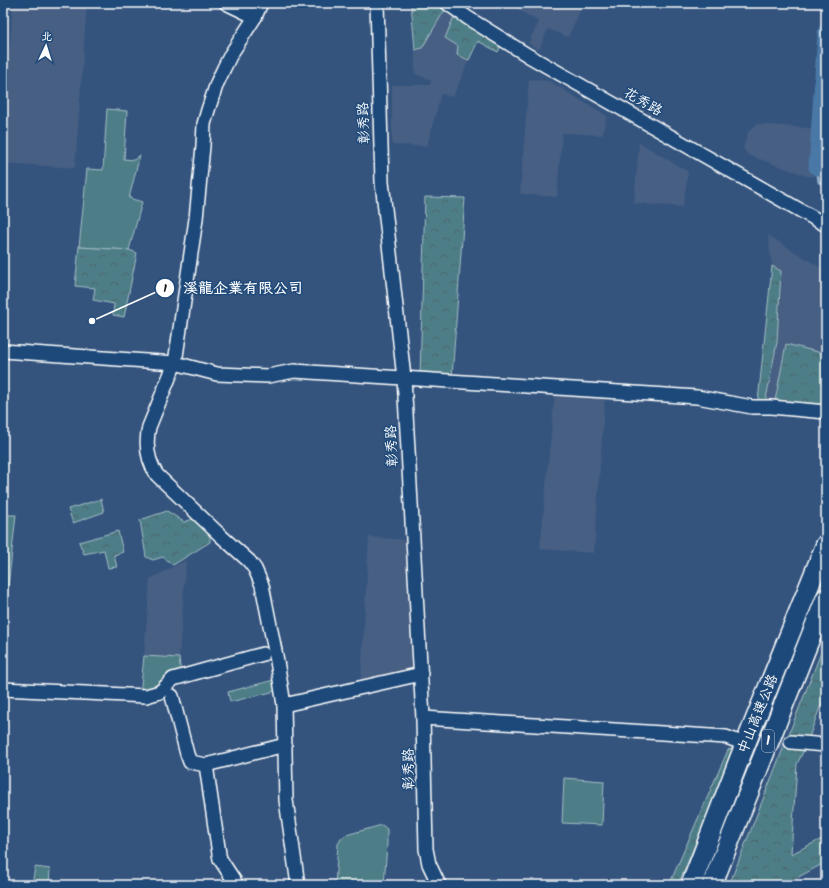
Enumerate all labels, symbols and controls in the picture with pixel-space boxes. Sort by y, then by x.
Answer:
north arrow [26,26,66,66]
text: 北 [41,28,53,46]
street label: 花秀路 [619,82,667,122]
street label: 彰秀路 [352,102,376,144]
callout: 溪龍企業有限公司 [155,275,311,302]
text: 溪龍企業有限公司 [183,277,303,301]
text: 1 [163,279,167,298]
street label: 彰秀路 [380,424,404,468]
street label: 中山高速公路 [732,671,784,757]
road number: 1 [762,730,774,752]
street label: 彰秀路 [398,748,420,790]

